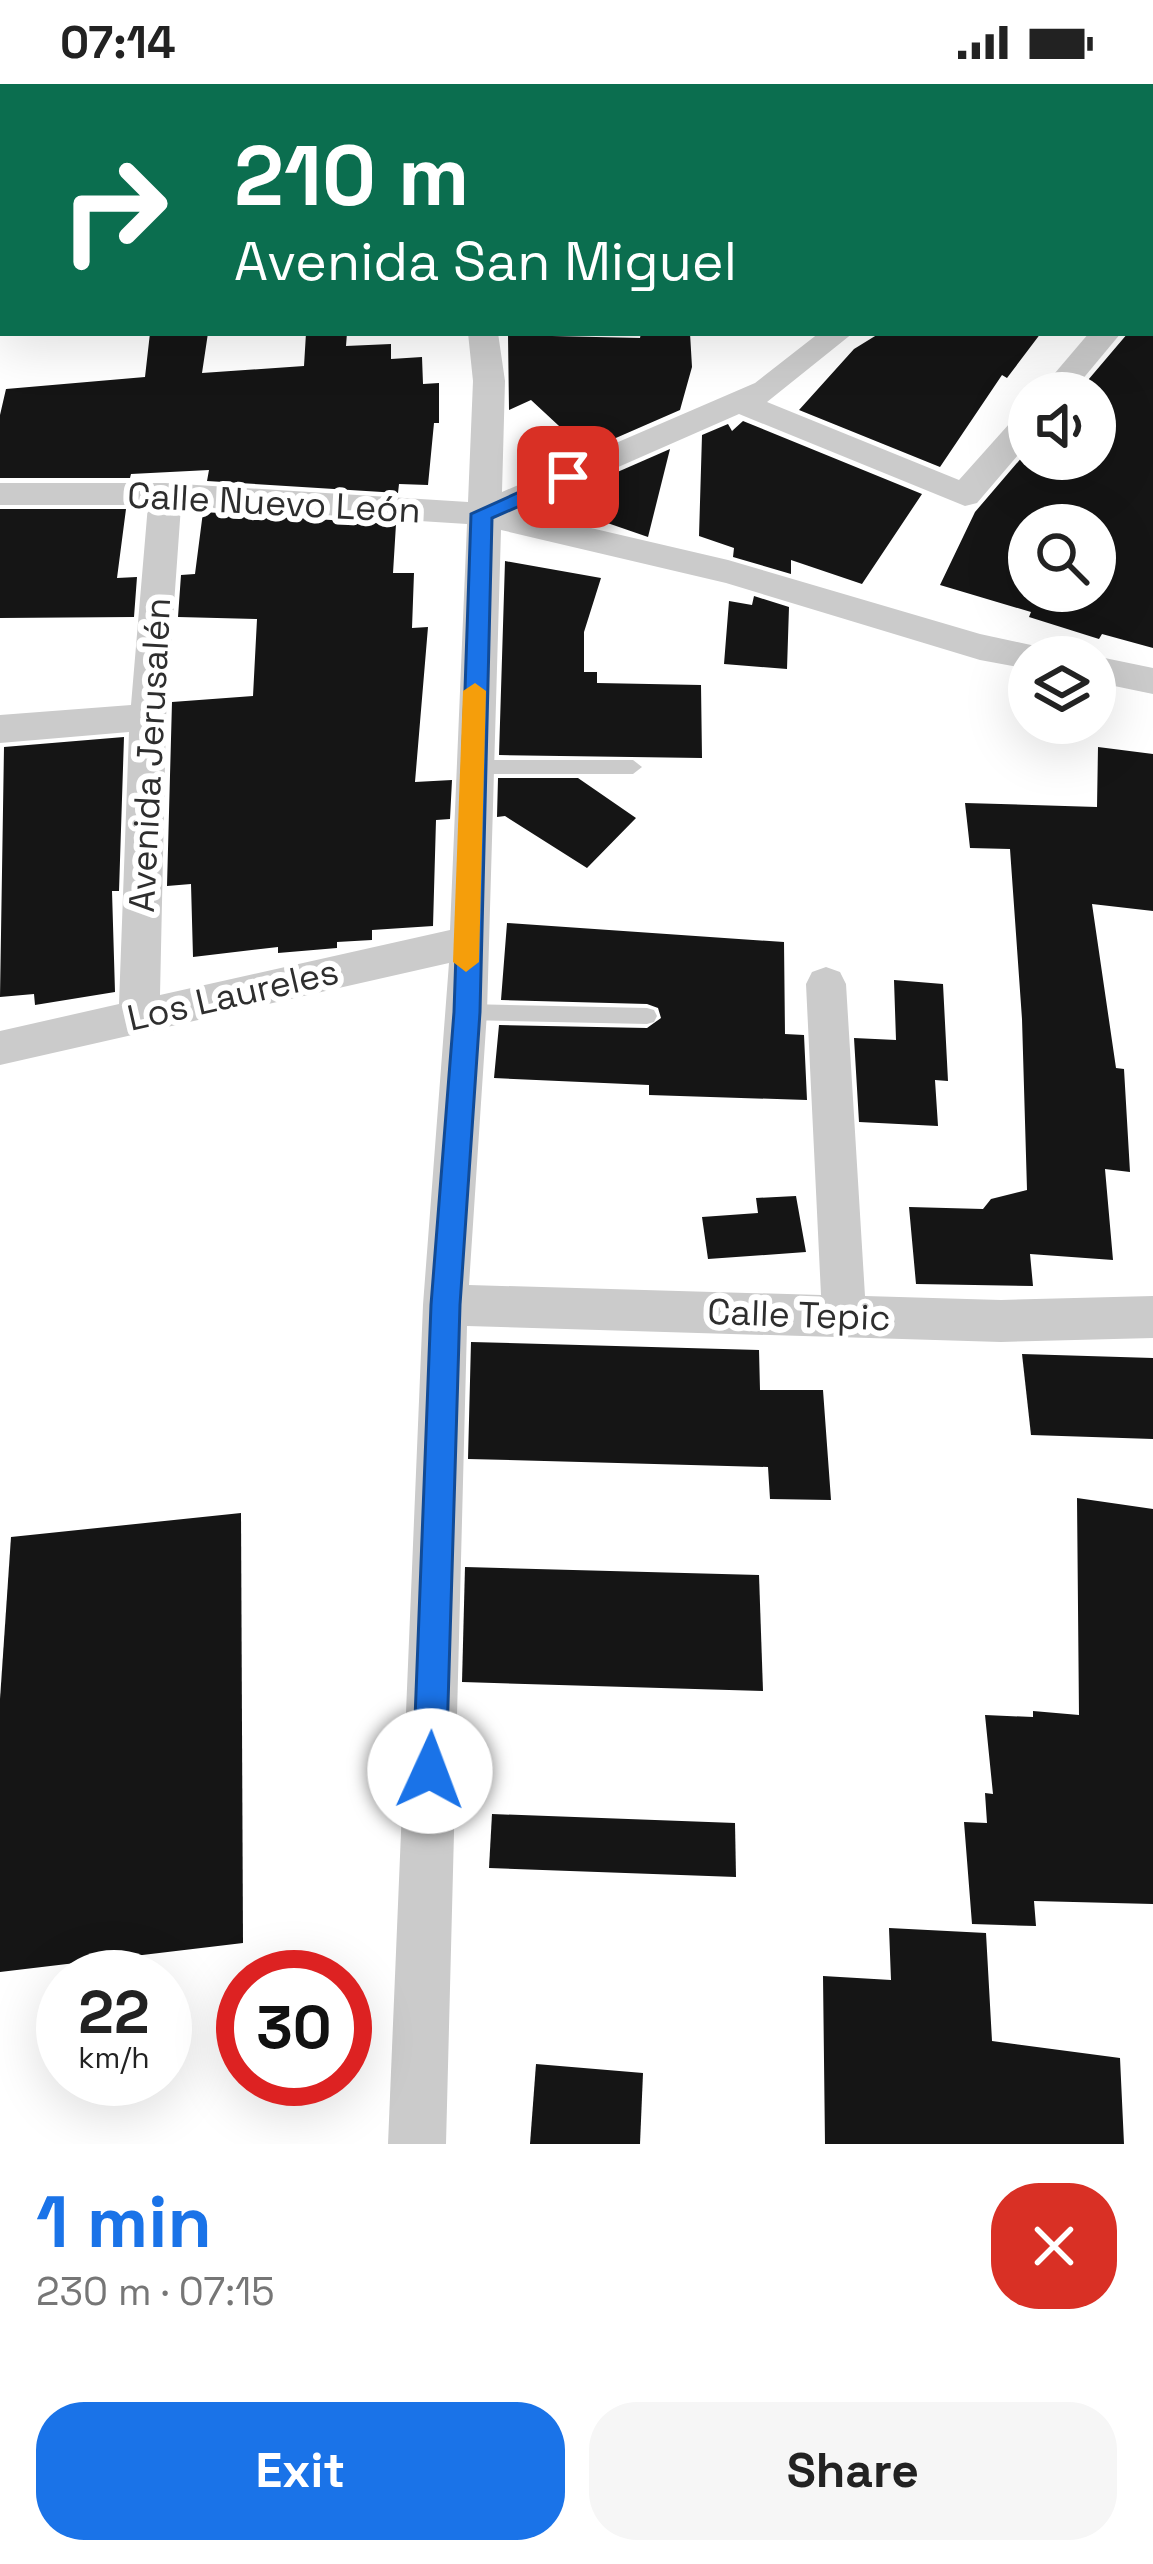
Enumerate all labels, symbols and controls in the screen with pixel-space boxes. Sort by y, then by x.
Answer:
text: 07:14 [60,14,176,71]
text: 210 m [234,122,469,230]
icon: right [36,132,192,288]
text: Avenida San Miguel [234,227,737,296]
map controls [1008,372,1116,744]
button: sound [1008,372,1116,480]
pin [517,426,619,528]
icon: arrive [535,444,601,510]
street label: Calle Nuevo León [126,472,422,534]
button: search [1008,504,1116,612]
street label: Avenida Jerusalén [119,596,181,914]
button: layers [1008,636,1116,744]
street label: Los Laureles [123,948,343,1042]
street label: Calle Tepic [707,1289,891,1341]
position arrow [367,1708,493,1834]
speed limit sign: 30 [216,1950,372,2106]
text: 22 [78,1974,150,2051]
text: km/h [78,2038,150,2077]
text: 1 min [36,2176,212,2268]
button: close [991,2183,1117,2309]
text: 230 m · 07:15 [36,2267,275,2316]
button: Exit [36,2402,565,2540]
button: Share [589,2402,1117,2540]

